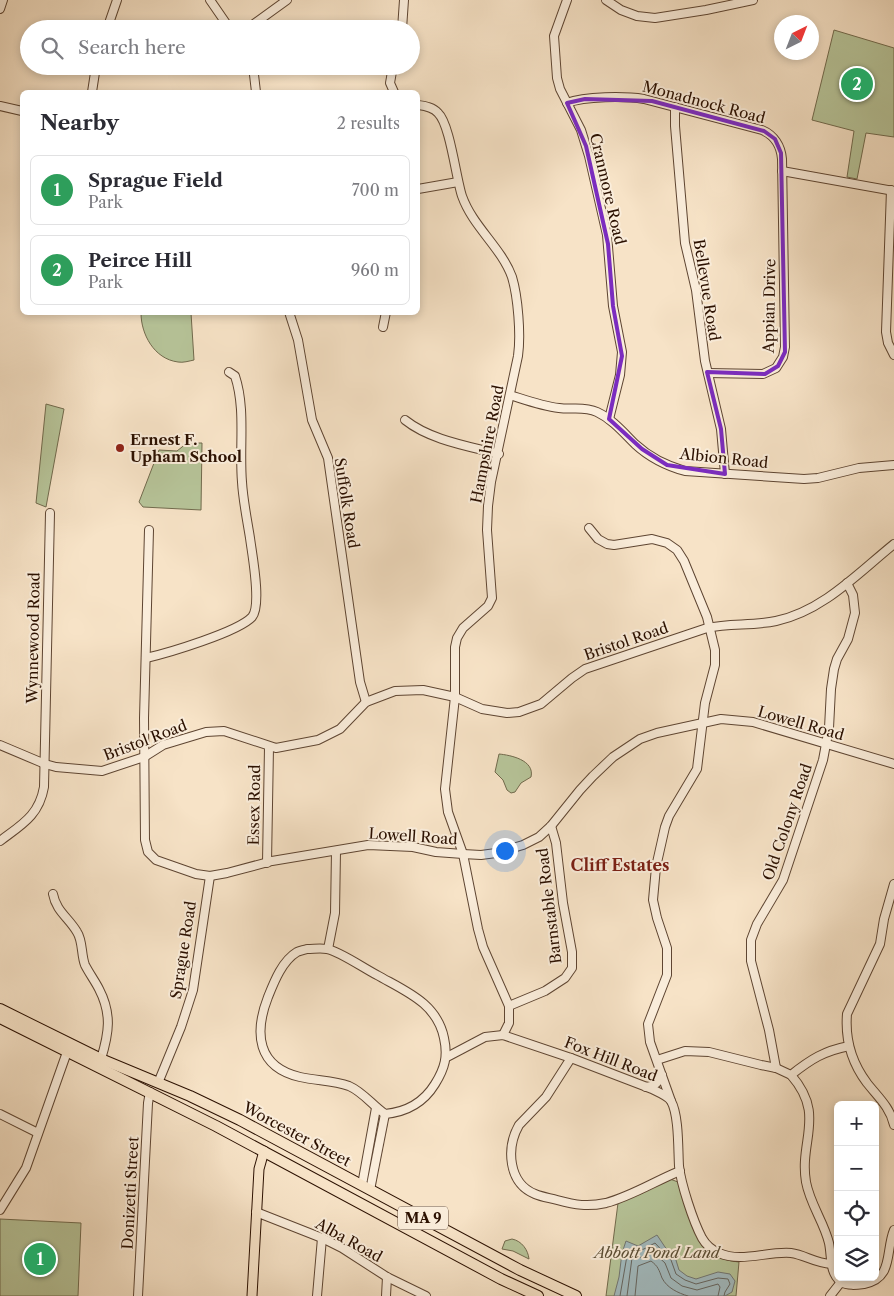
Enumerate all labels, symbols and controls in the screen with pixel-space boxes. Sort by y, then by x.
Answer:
north arrow [774,15,819,60]
search box [20,20,420,75]
icon: search [38,34,66,62]
text: Search here [78,36,186,59]
pin: 2 [841,65,873,103]
street label: Monadnock Road [641,76,767,128]
text: Nearby [40,110,119,135]
text: 2 results [337,113,400,133]
street label: Cranmore Road [586,131,630,247]
text: Sprague Field [88,169,223,192]
text: 1 [53,180,61,200]
text: 700 m [352,180,399,200]
text: Park [88,192,123,212]
street label: Bellevue Road [690,238,724,342]
text: Peirce Hill [88,249,192,272]
street label: Appian Drive [759,259,779,354]
text: 2 [52,260,62,280]
text: 960 m [351,260,399,280]
text: Park [88,272,123,292]
street label: Hampshire Road [466,383,508,505]
place label: Ernest F. Upham School [130,430,242,466]
marker: Ernest F. Upham School [114,442,126,454]
street label: Albion Road [678,444,769,472]
street label: Suffolk Road [330,456,364,550]
street label: Wynnewood Road [22,572,44,705]
street label: Bristol Road [581,618,671,664]
street label: Lowell Road [756,702,846,744]
street label: Bristol Road [101,715,189,765]
street label: Old Colony Road [758,761,816,883]
street label: Essex Road [244,764,264,846]
street label: Lowell Road [368,823,458,849]
your location [492,838,518,864]
street label: Barnstable Road [532,847,566,965]
district label: Cliff Estates [571,855,669,875]
street label: Sprague Road [166,900,200,1000]
street label: Fox Hill Road [562,1033,660,1085]
street label: Worcester Street [239,1097,355,1171]
map controls [834,1101,879,1281]
button: + [834,1101,879,1146]
street label: Donizetti Street [118,1135,142,1250]
button: − [834,1146,879,1191]
button: locate [834,1191,879,1236]
road number: MA 9 [398,1206,448,1230]
street label: Alba Road [311,1213,386,1266]
button: layers [834,1236,879,1281]
pin: 1 [24,1240,56,1278]
park label: Abbott Pond Land [592,1243,722,1262]

